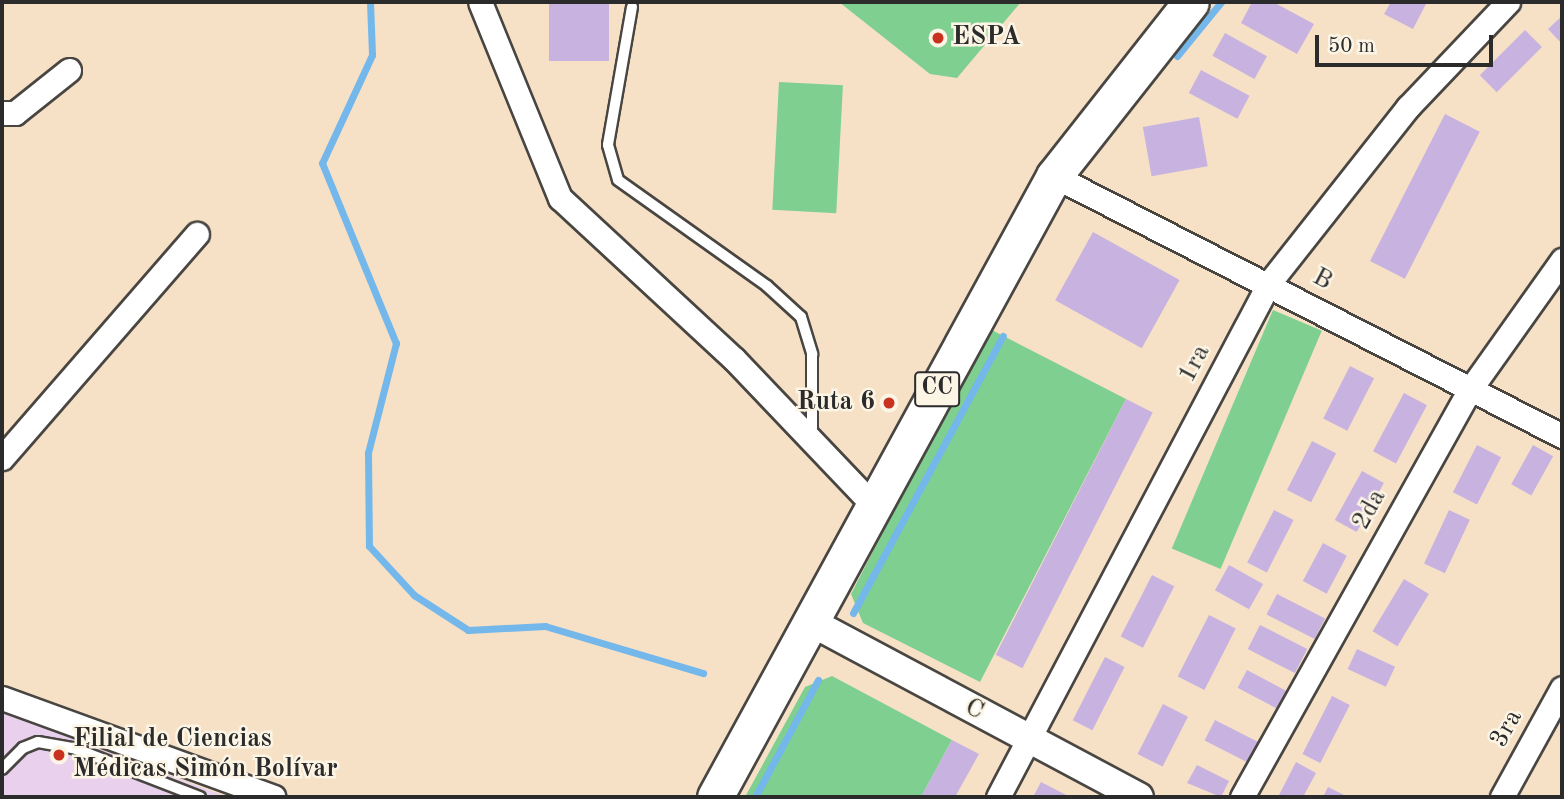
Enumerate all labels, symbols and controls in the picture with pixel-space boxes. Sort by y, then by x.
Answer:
scale bar [1319,21,1498,65]
place label: ESPA [952,22,1021,54]
marker: ESPA [930,30,946,46]
text: 50 m [1328,36,1375,57]
street label: B [1307,262,1337,298]
street label: 1ra [1172,340,1218,388]
road number: CC [912,368,962,410]
place label: Ruta 6 [797,387,875,419]
marker: Ruta 6 [881,395,897,411]
street label: 2da [1346,484,1394,536]
street label: C [959,692,989,728]
street label: 3ra [1484,705,1530,753]
place label: Filial de Ciencias Médicas Simón Bolívar [73,724,338,786]
marker: Filial de Ciencias Médicas Simón Bolívar [51,747,67,763]

